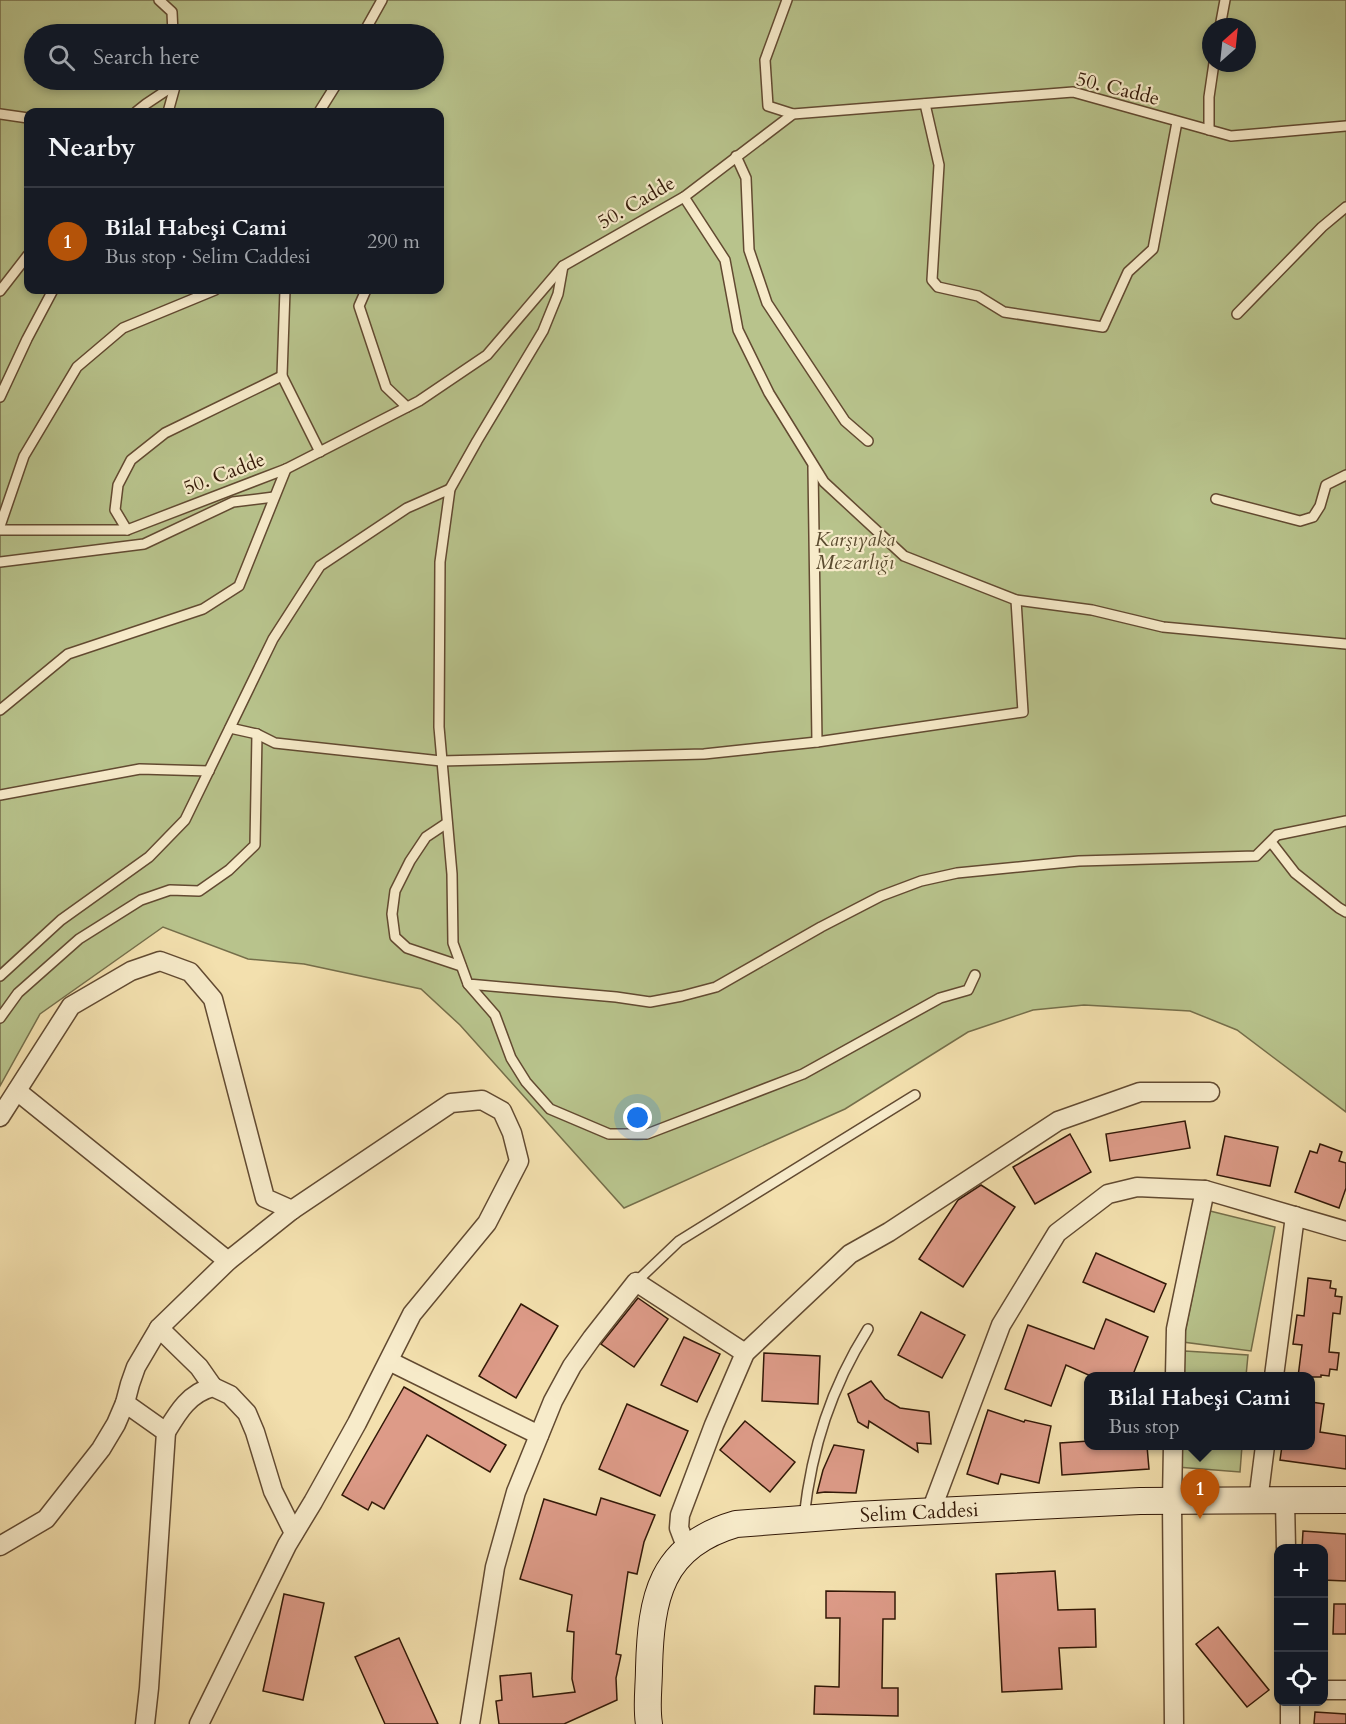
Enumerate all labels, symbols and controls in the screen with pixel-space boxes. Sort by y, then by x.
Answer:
north arrow [1202,18,1256,72]
search box [24,24,444,90]
icon: search [45,41,78,74]
text: Search here [93,42,200,72]
street label: 50. Cadde [1073,65,1163,112]
text: Nearby [48,130,136,165]
street label: 50. Cadde [593,169,680,235]
text: Bilal Habeşi Cami [105,213,287,243]
text: 1 [62,228,73,255]
text: 290 m [367,228,420,255]
text: Bus stop · Selim Caddesi [105,243,311,270]
street label: 50. Cadde [180,446,269,501]
park label: Karşıyaka Mezarlığı [815,526,895,576]
your location [623,1103,652,1132]
popup [1084,1372,1315,1450]
text: Bilal Habeşi Cami [1108,1383,1291,1413]
text: Bus stop [1108,1413,1180,1440]
pin: 1 [1180,1470,1220,1519]
street label: Selim Caddesi [859,1496,980,1529]
map controls [1274,1544,1328,1706]
button: + [1274,1544,1328,1598]
button: − [1274,1598,1328,1652]
button: locate [1274,1652,1328,1706]

